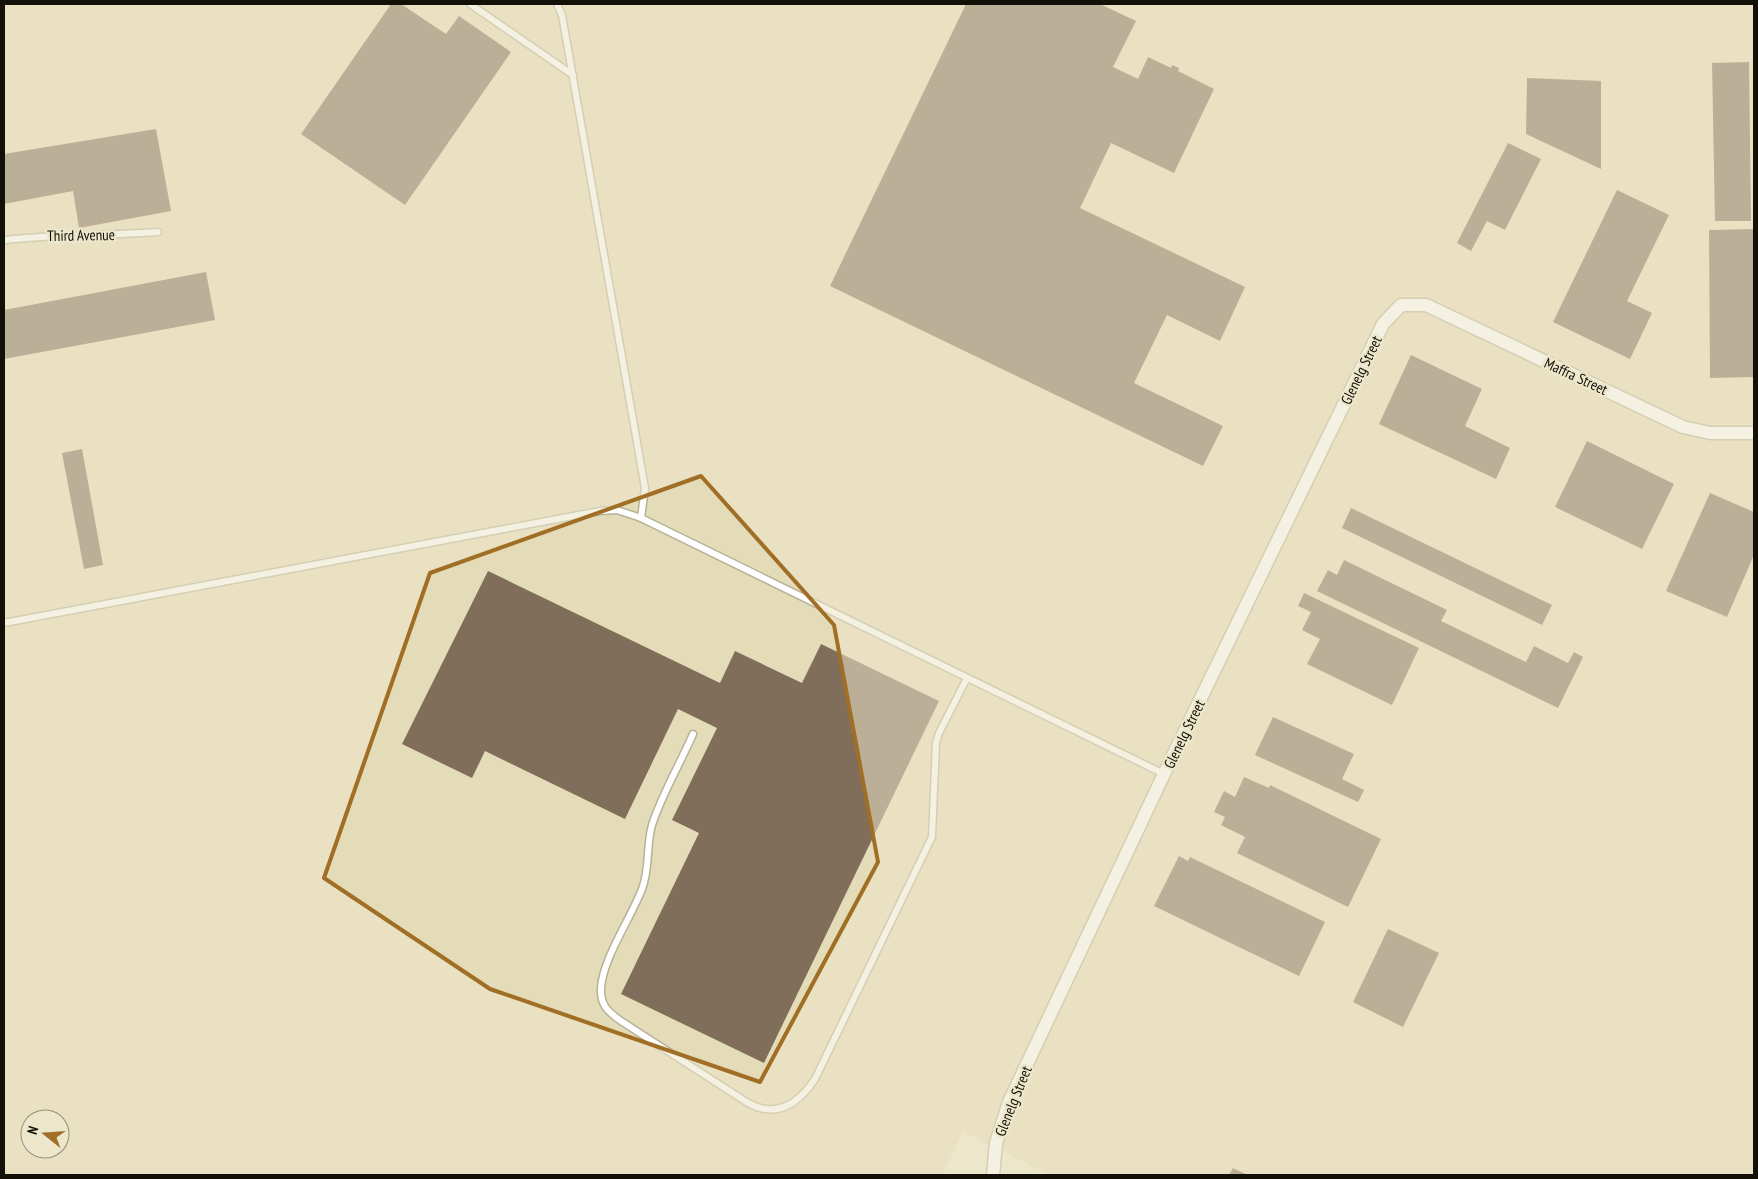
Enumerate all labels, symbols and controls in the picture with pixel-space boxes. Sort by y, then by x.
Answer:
street label: Third Avenue [47,225,115,245]
street label: Glenelg Street [1336,333,1386,407]
street label: Maffra Street [1541,353,1611,399]
street label: Glenelg Street [1159,697,1209,771]
street label: Glenelg Street [990,1063,1036,1139]
north arrow [20,1109,70,1159]
text: N [23,1124,42,1136]

